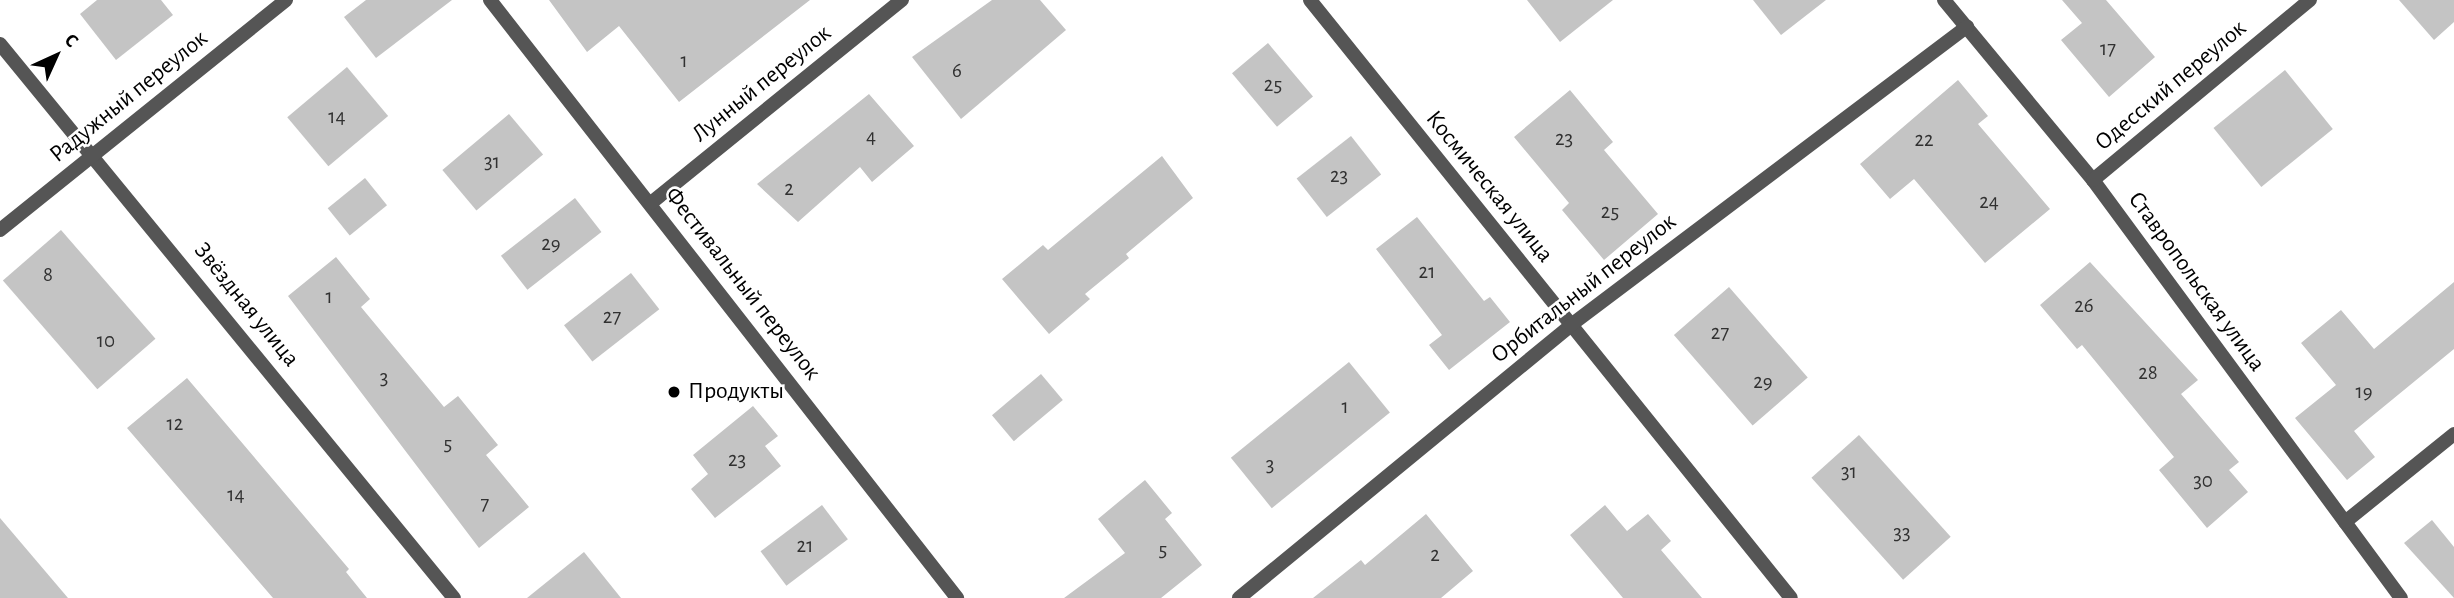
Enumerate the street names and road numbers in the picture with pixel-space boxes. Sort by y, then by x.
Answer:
street label: Одесский переулок [2090,14,2252,158]
street label: Лунный переулок [687,19,837,149]
street label: Радужный переулок [44,25,214,169]
street label: Космическая улица [1419,105,1559,269]
street label: Фестивальный переулок [658,182,826,386]
street label: Ставропольская улица [2121,187,2271,377]
street label: Орбитальный переулок [1486,208,1682,370]
street label: Звёздная улица [187,237,305,373]

